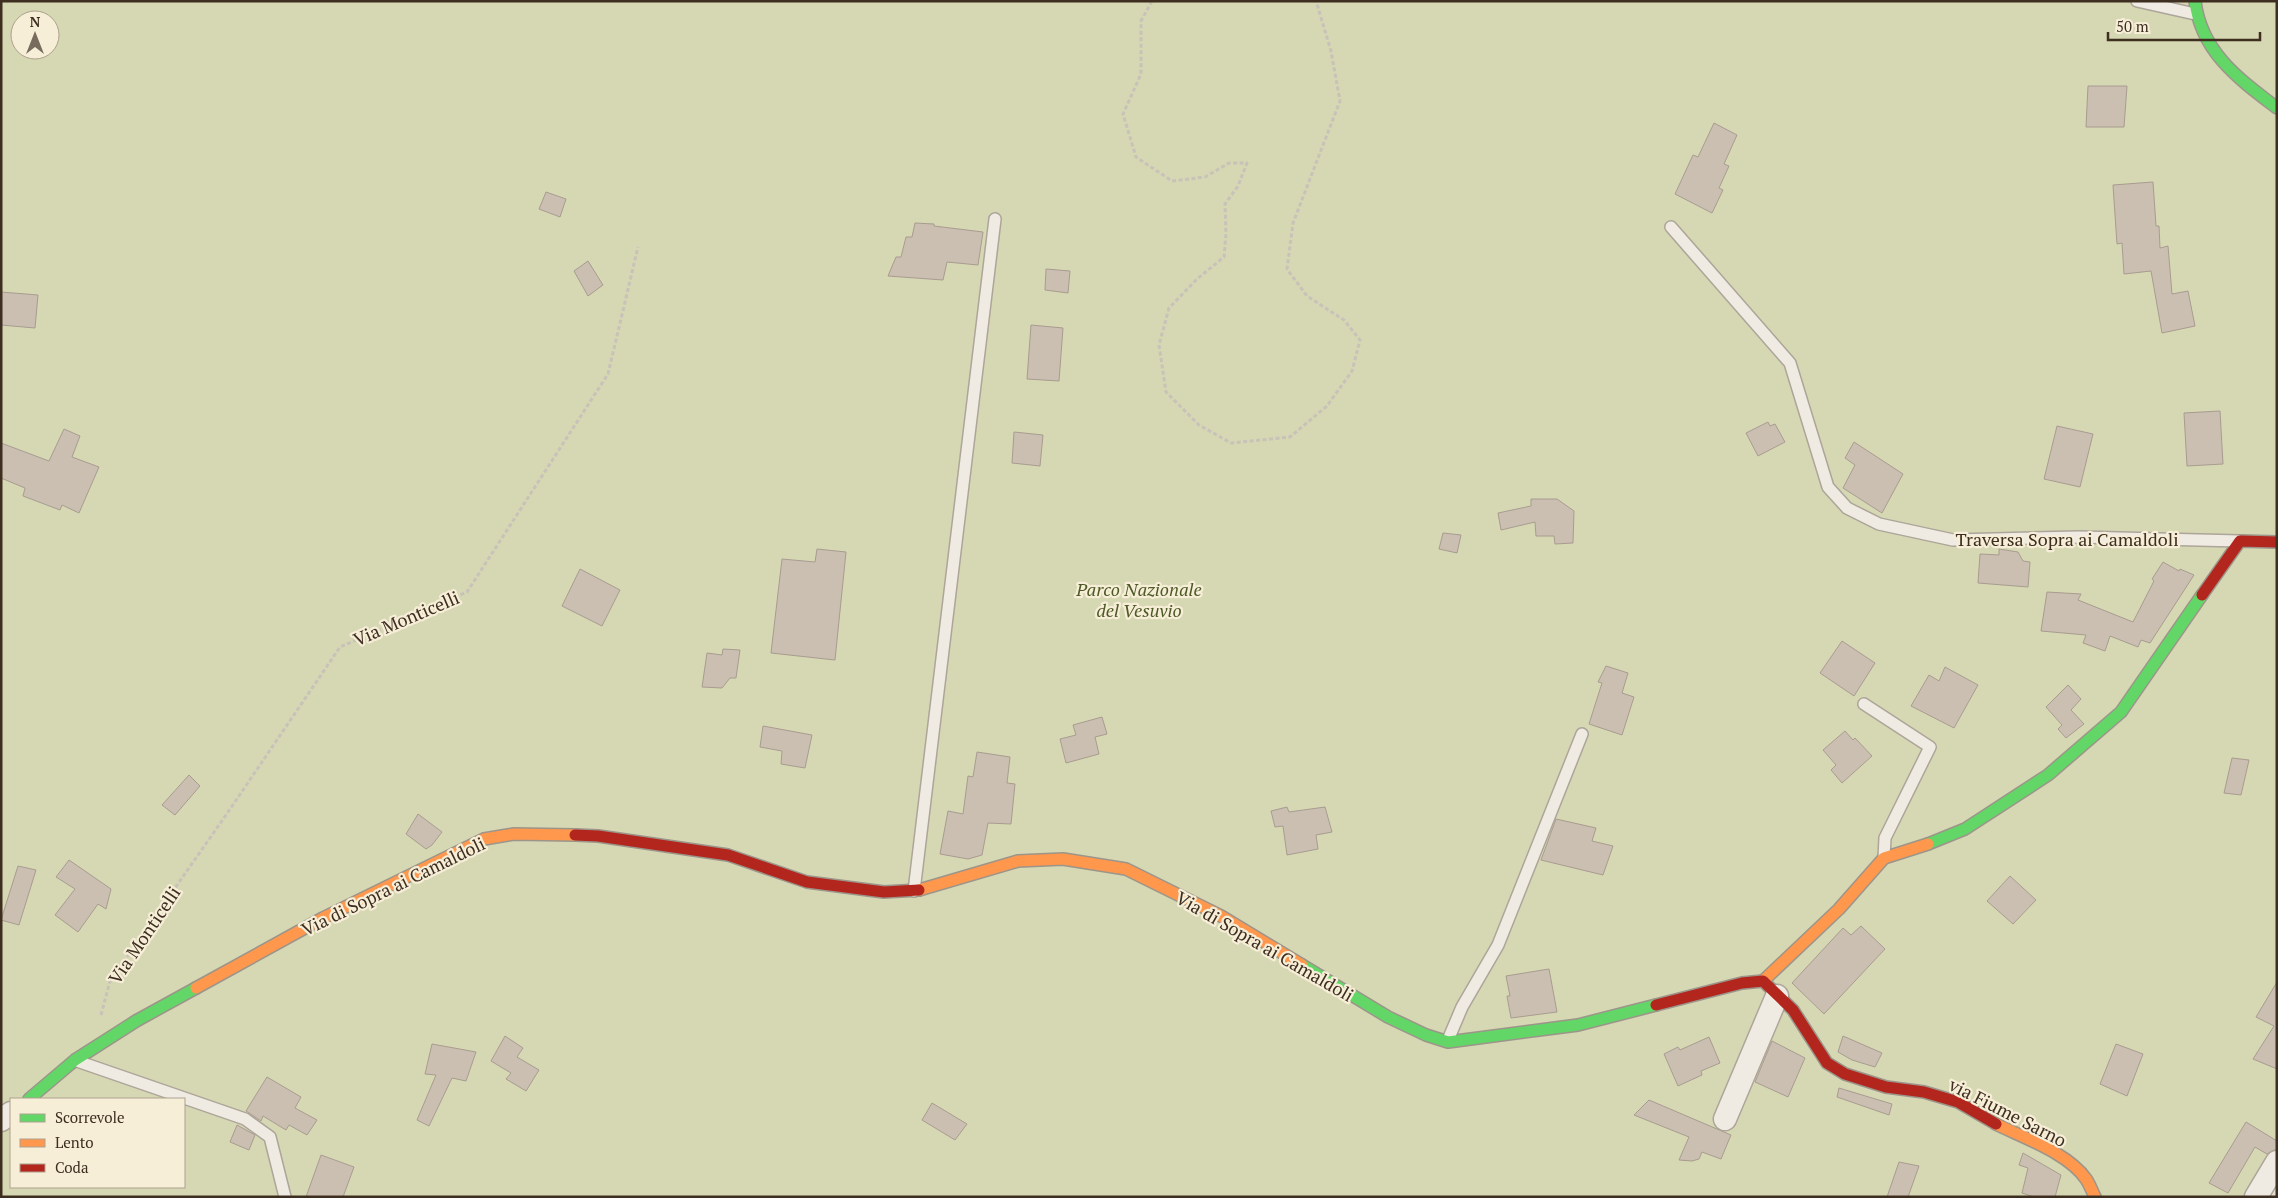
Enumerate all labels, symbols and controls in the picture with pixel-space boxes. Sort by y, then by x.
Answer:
north arrow [10,10,60,60]
scale bar [2108,10,2260,42]
text: N [30,12,41,31]
text: 50 m [2116,16,2149,36]
street label: Traversa Sopra ai Camaldoli [1955,527,2179,551]
park label: Parco Nazionale del Vesuvio [1075,577,1202,622]
street label: Via Monticelli [349,585,463,651]
street label: Via di Sopra ai Camaldoli [297,831,489,941]
street label: Via Monticelli [102,881,186,989]
street label: Via di Sopra ai Camaldoli [1172,885,1358,1007]
street label: via Fiume Sarno [1944,1072,2071,1152]
legend [10,1098,185,1188]
text: Scorrevole [55,1107,125,1127]
text: Lento [55,1132,94,1152]
text: Coda [55,1157,89,1177]

